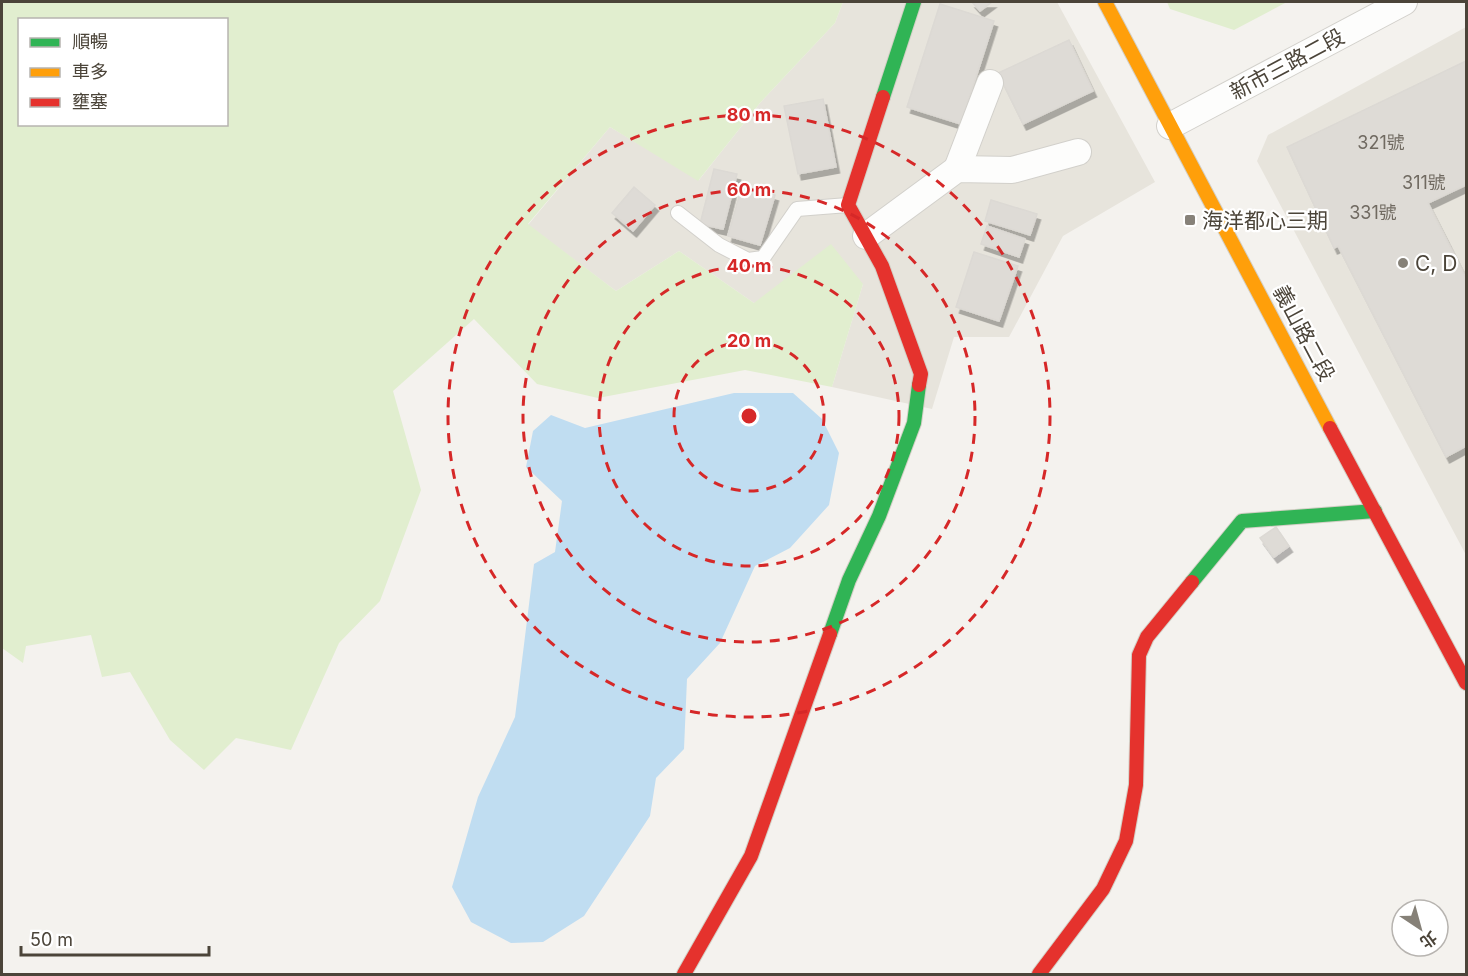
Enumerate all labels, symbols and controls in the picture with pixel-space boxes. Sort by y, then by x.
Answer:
legend [18,18,228,126]
street label: 新市三路二段 [1226,23,1348,105]
text: 順暢 [72,31,108,52]
text: 車多 [72,61,108,82]
text: 壅塞 [72,91,108,112]
text: 80 m [727,104,771,125]
house number: 321號 [1357,132,1405,153]
house number: 311號 [1402,172,1446,193]
text: 60 m [727,179,771,200]
house number: 331號 [1349,202,1397,223]
place label: 海洋都心三期 [1202,208,1328,233]
marker: 海洋都心三期 [1183,213,1197,227]
place label: C, D [1415,251,1457,276]
text: 40 m [727,255,772,276]
marker: C, D [1396,256,1410,270]
street label: 義山路二段 [1268,281,1340,385]
text: 20 m [727,330,771,351]
centre of rings [739,406,759,426]
north arrow [1390,898,1450,958]
scale bar [21,919,208,957]
text: 北 [1416,927,1441,953]
text: 50 m [30,929,73,950]

